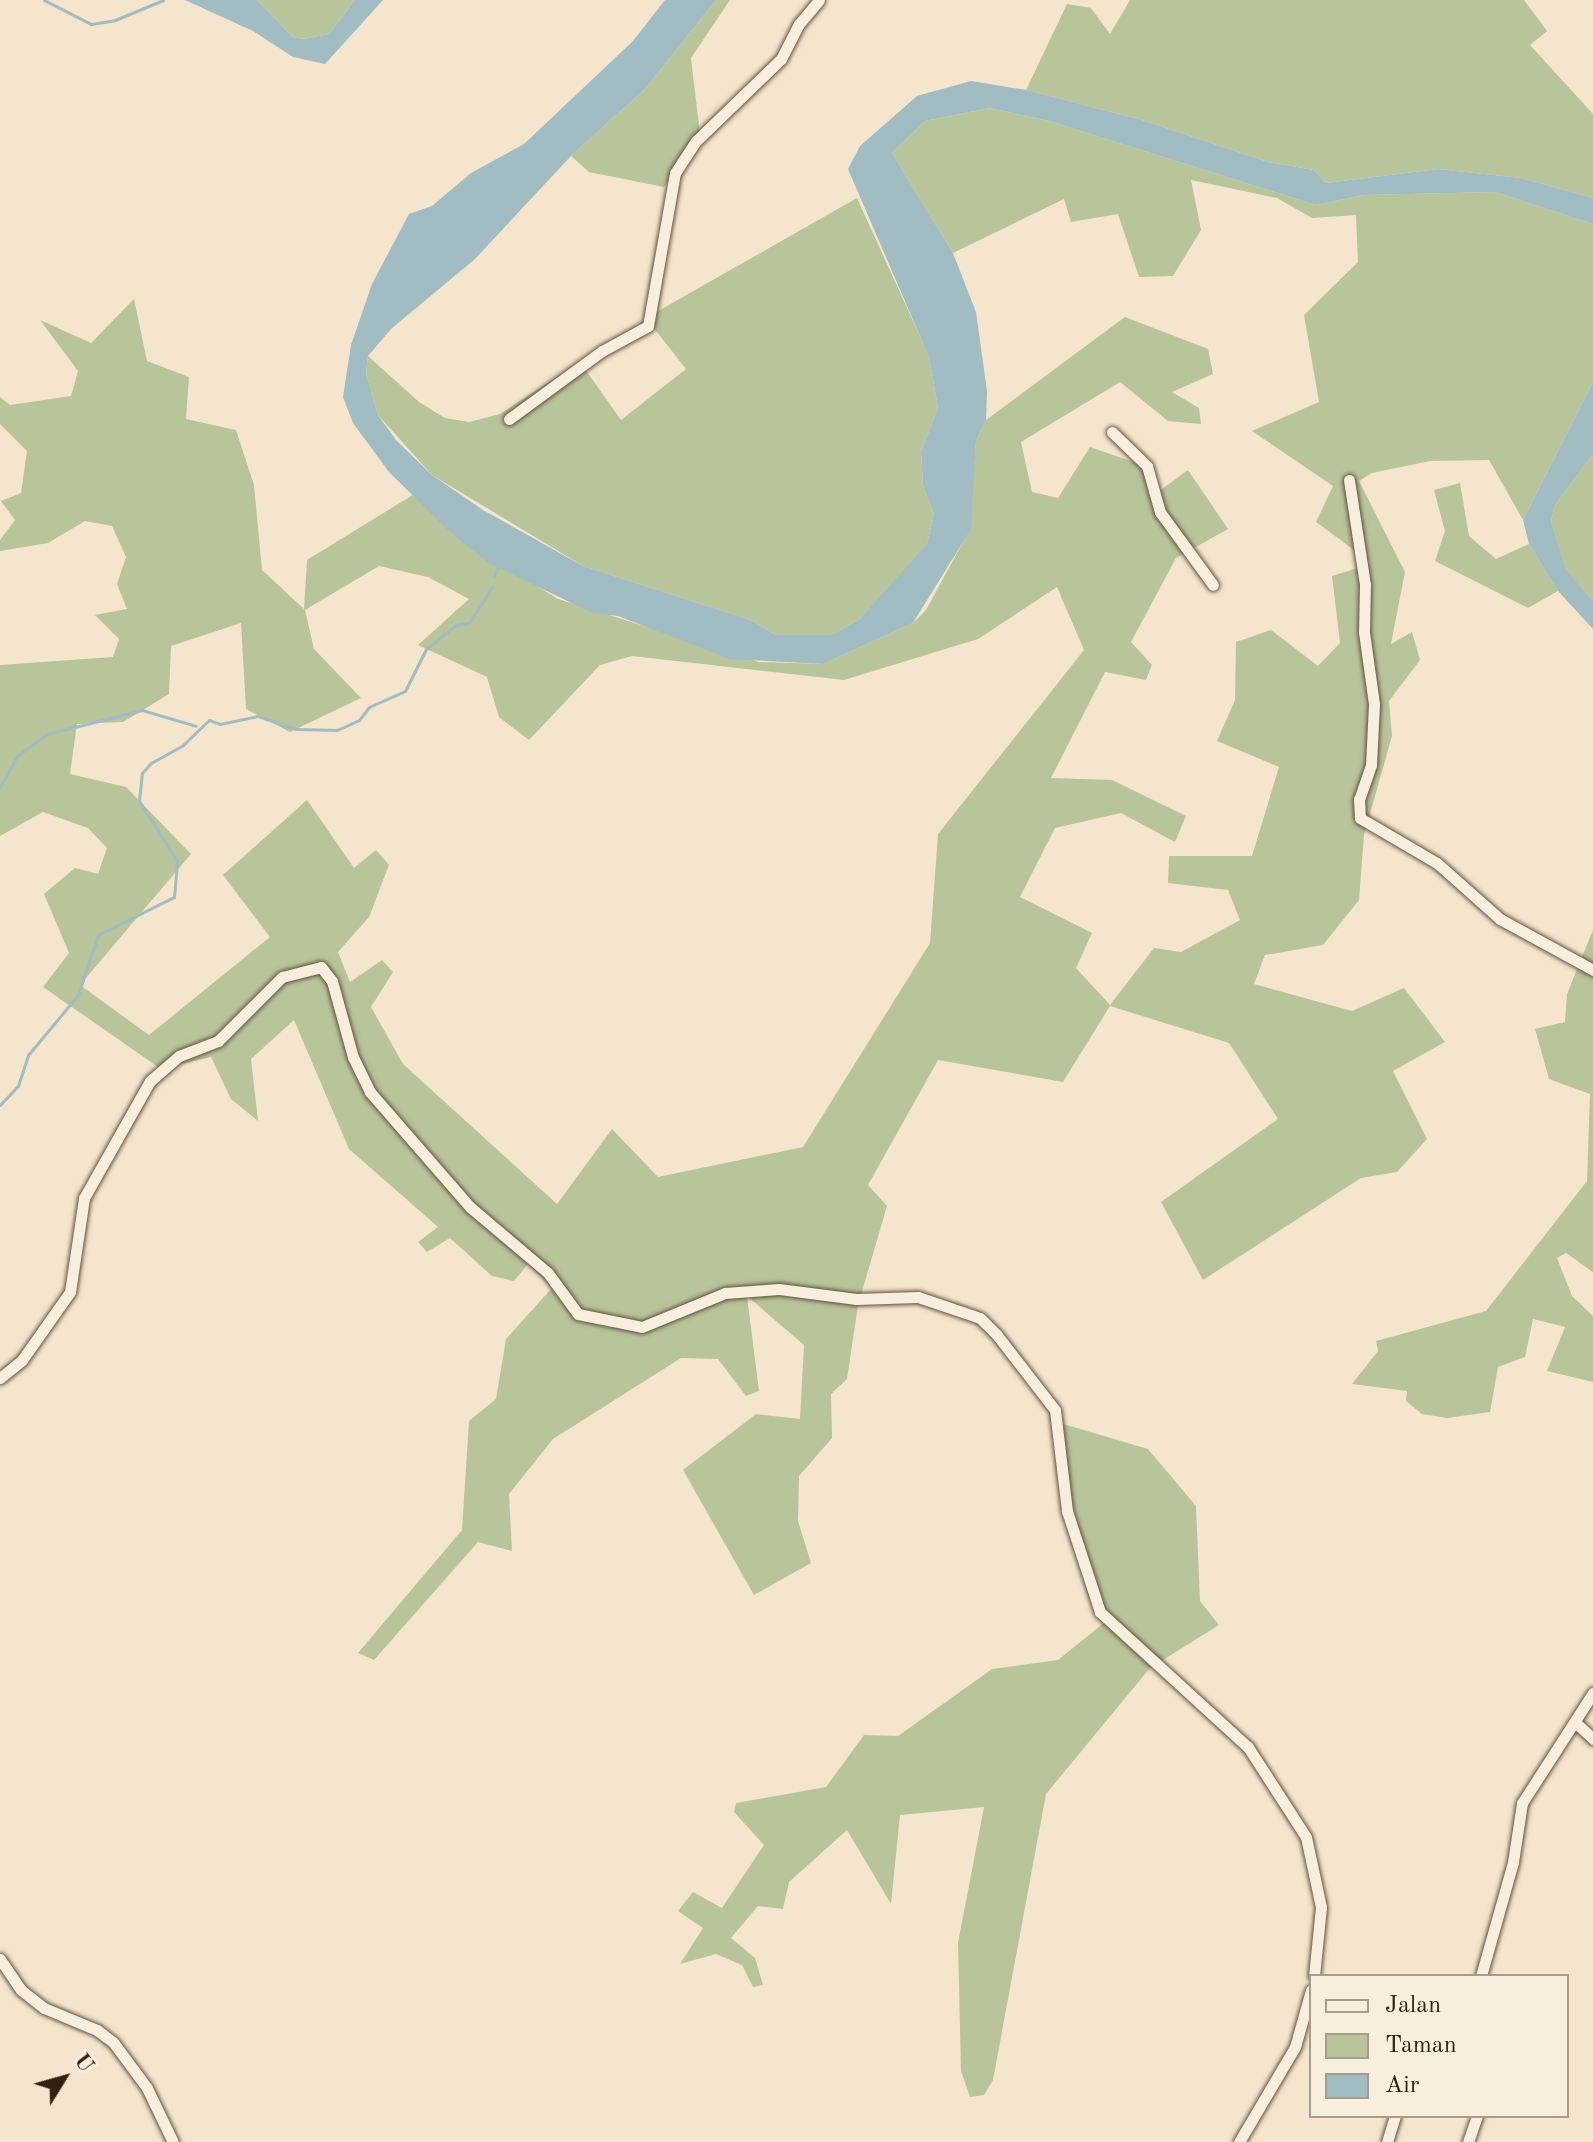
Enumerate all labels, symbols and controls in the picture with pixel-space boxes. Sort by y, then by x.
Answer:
legend [1309,1974,1569,2118]
text: Jalan [1385,1994,1441,2018]
text: Taman [1385,2034,1457,2058]
north arrow [24,2038,104,2118]
text: U [69,2050,97,2077]
text: Air [1385,2074,1420,2098]

